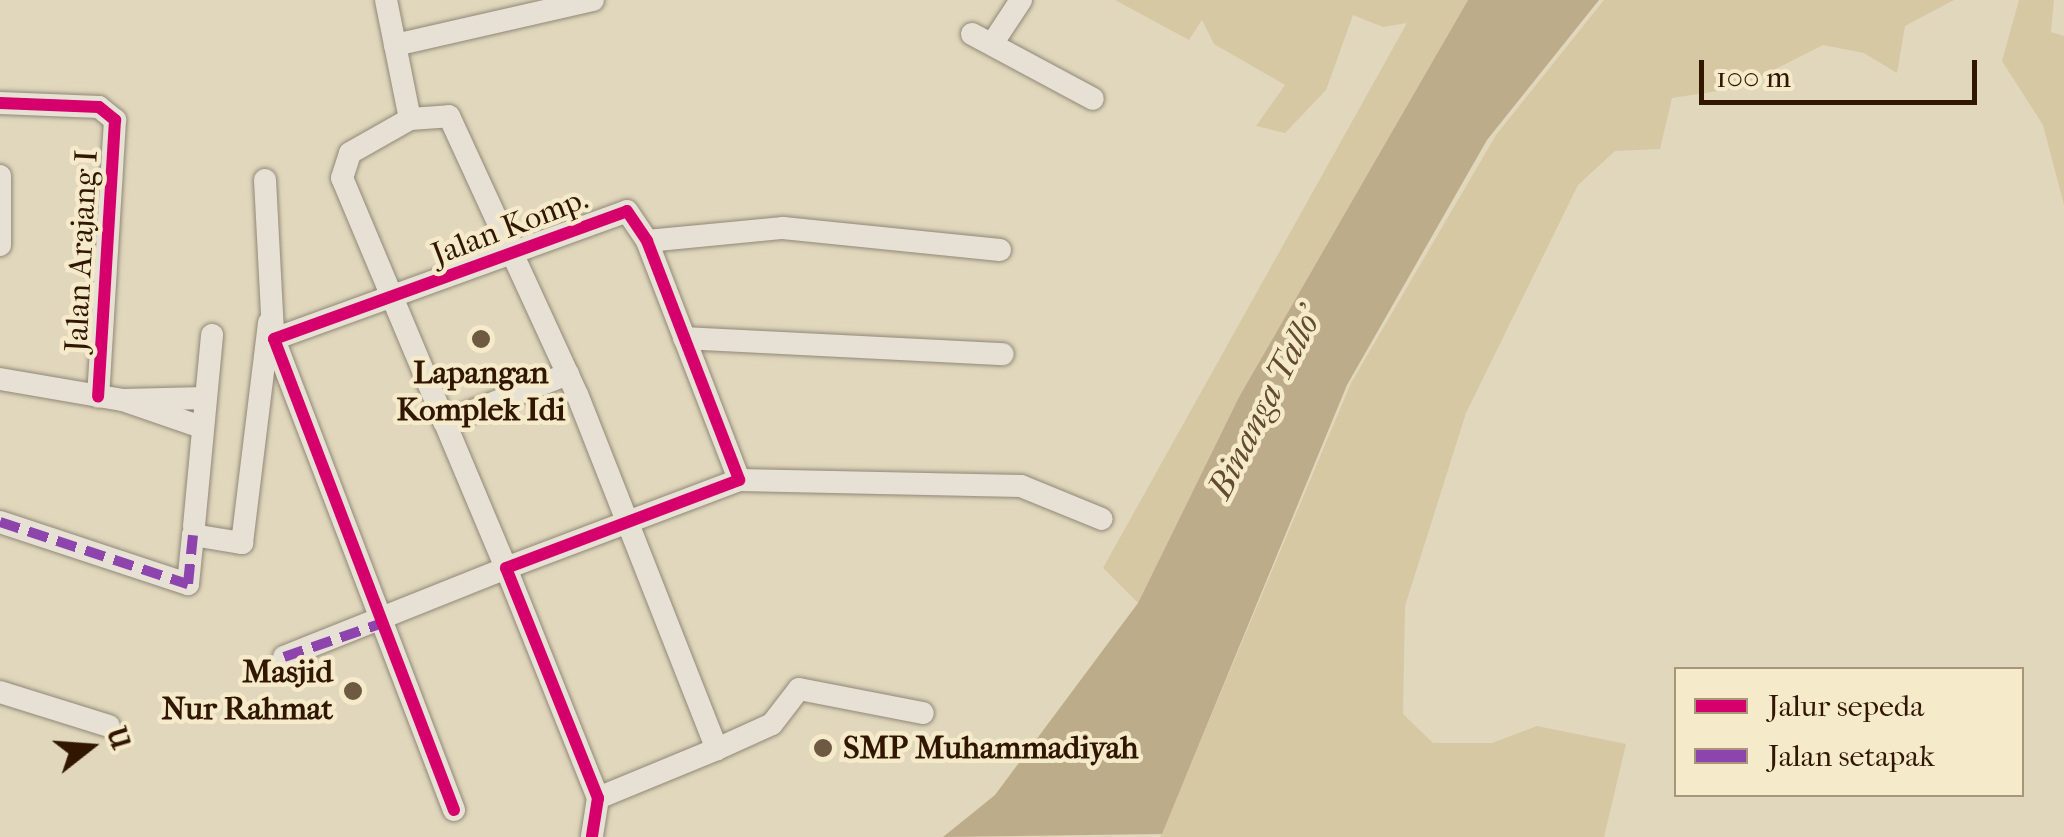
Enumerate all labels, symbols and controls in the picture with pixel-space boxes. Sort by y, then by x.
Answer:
scale bar [1704,40,1982,102]
text: 100 m [1716,60,1791,95]
street label: Jalan Arajang I [58,149,106,353]
street label: Jalan Komp. [427,180,593,274]
water label: Binanga Tallo' [1199,301,1331,505]
marker: Lapangan Komplek Idi [470,328,492,350]
place label: Lapangan Komplek Idi [396,355,566,430]
place label: Masjid Nur Rahmat [161,654,333,729]
legend [1674,667,2024,797]
marker: Masjid Nur Rahmat [342,680,364,702]
text: Jalur sepeda [1768,689,1924,724]
north arrow [40,697,140,797]
text: U [100,723,138,753]
place label: SMP Muhammadiyah [843,729,1139,767]
marker: SMP Muhammadiyah [812,737,834,759]
text: Jalan setapak [1768,739,1935,774]

